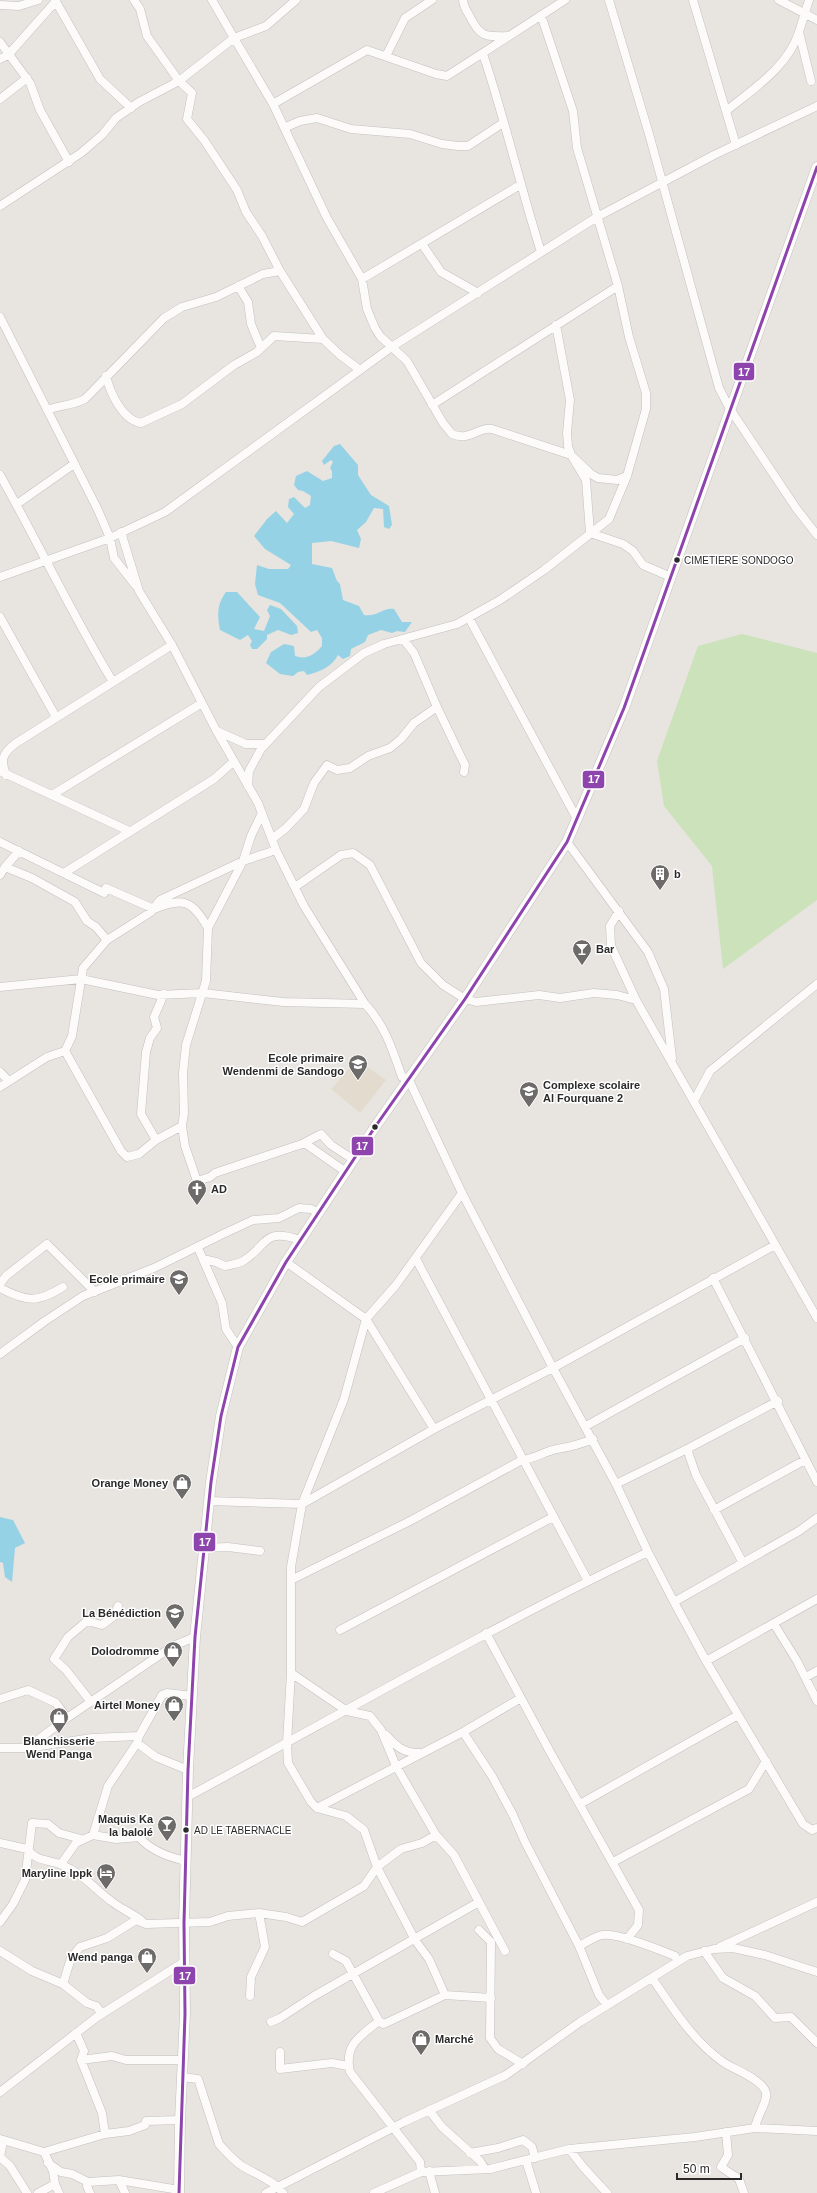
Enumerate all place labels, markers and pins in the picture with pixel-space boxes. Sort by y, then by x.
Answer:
marker: CIMETIERE SONDOGO [672,555,682,565]
place label: CIMETIERE SONDOGO [684,555,794,566]
building icon: b [649,863,671,891]
place label: b [674,868,681,880]
bar icon: Bar [571,938,593,966]
place label: Bar [596,943,615,955]
place label: Ecole primaire Wendenmi de Sandogo [223,1052,344,1077]
school or university icon: Ecole primaire Wendenmi de Sandogo [347,1053,369,1081]
place label: Complexe scolaire Al Fourquane 2 [543,1079,640,1104]
school or university icon: Complexe scolaire Al Fourquane 2 [518,1080,540,1108]
unlabelled marker [370,1122,380,1132]
church icon: AD [186,1178,208,1206]
place label: AD [211,1183,227,1195]
school or university icon: Ecole primaire [168,1268,190,1296]
place label: Ecole primaire [89,1273,165,1285]
shop icon: Orange Money [171,1472,193,1500]
place label: Orange Money [92,1477,169,1489]
school or university icon: La Bénédiction [164,1602,186,1630]
place label: La Bénédiction [82,1607,161,1619]
shop icon: Dolodromme [162,1640,184,1668]
place label: Dolodromme [91,1645,159,1657]
shop icon: Airtel Money [163,1694,185,1722]
place label: Airtel Money [94,1699,161,1711]
shop icon: Blanchisserie Wend Panga [48,1706,70,1734]
place label: Blanchisserie Wend Panga [23,1735,95,1760]
place label: Maquis Ka la balolé [98,1813,154,1838]
bar icon: Maquis Ka la balolé [156,1814,178,1842]
marker: AD LE TABERNACLE [181,1825,191,1835]
place label: AD LE TABERNACLE [194,1825,292,1836]
hotel icon: Maryline lppk [95,1862,117,1890]
place label: Maryline lppk [22,1867,93,1879]
shop icon: Wend panga [136,1946,158,1974]
place label: Wend panga [68,1951,134,1963]
shop icon: Marché [410,2028,432,2056]
place label: Marché [435,2033,474,2045]

